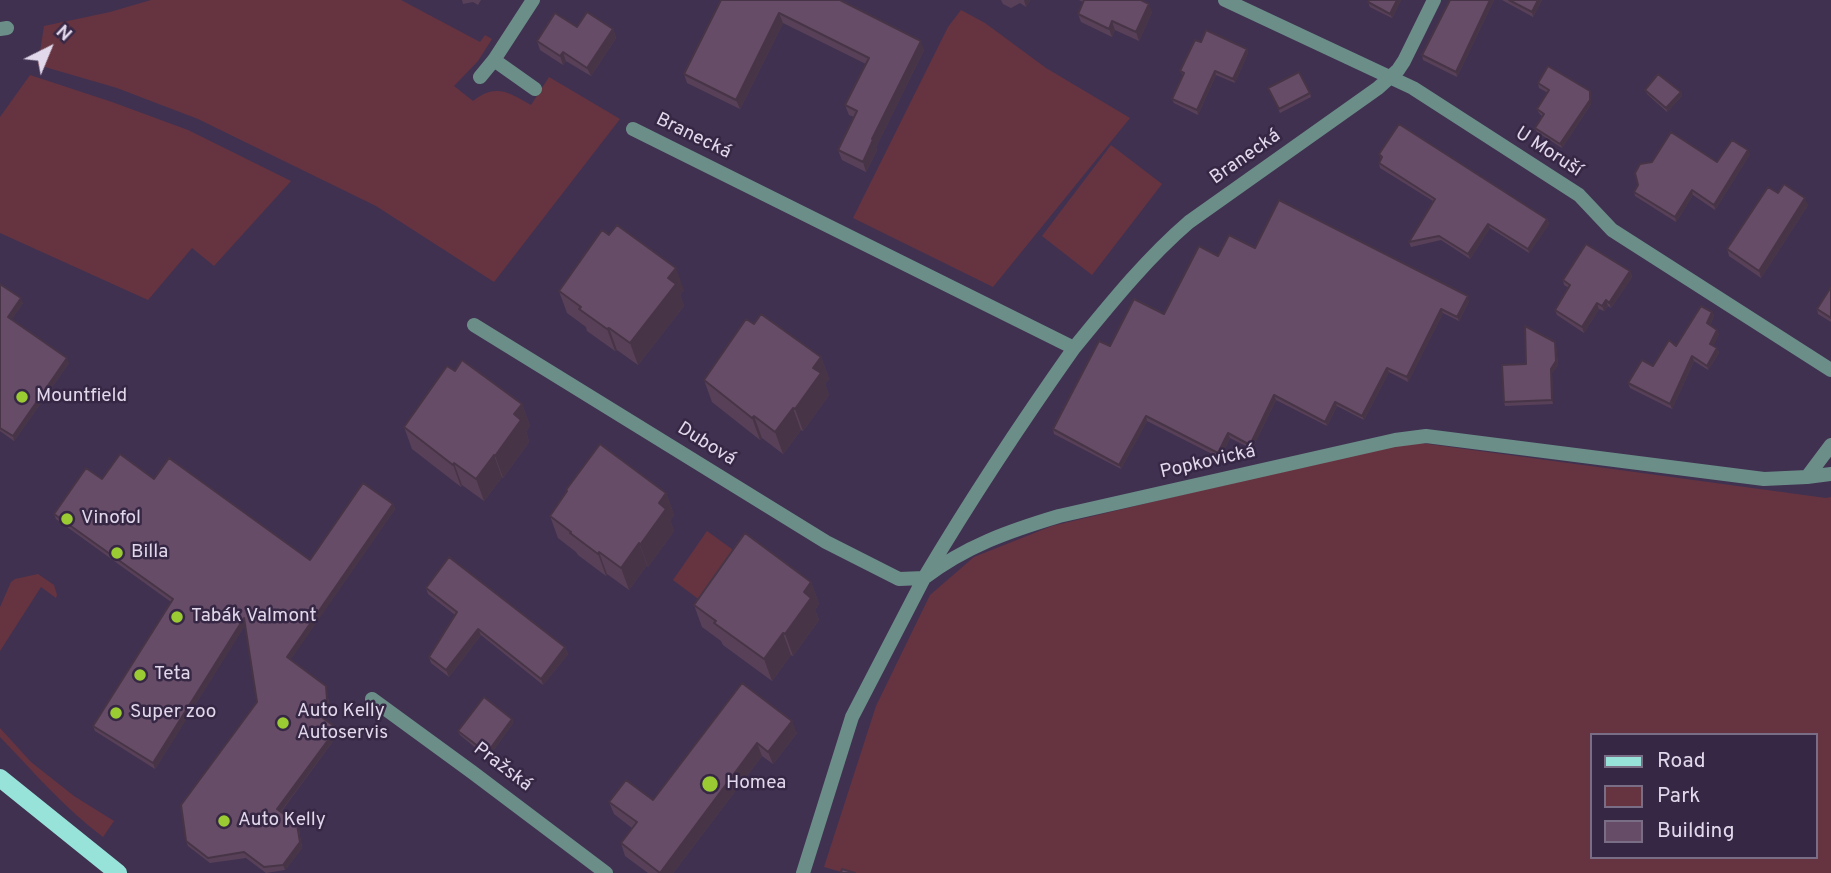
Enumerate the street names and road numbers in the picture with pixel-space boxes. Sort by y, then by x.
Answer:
street label: Branecká [652,109,734,165]
street label: U Moruší [1510,123,1586,183]
street label: Branecká [1206,125,1286,191]
street label: Dubová [672,418,740,472]
street label: Popkovická [1158,441,1258,485]
street label: Pražská [468,739,536,797]

